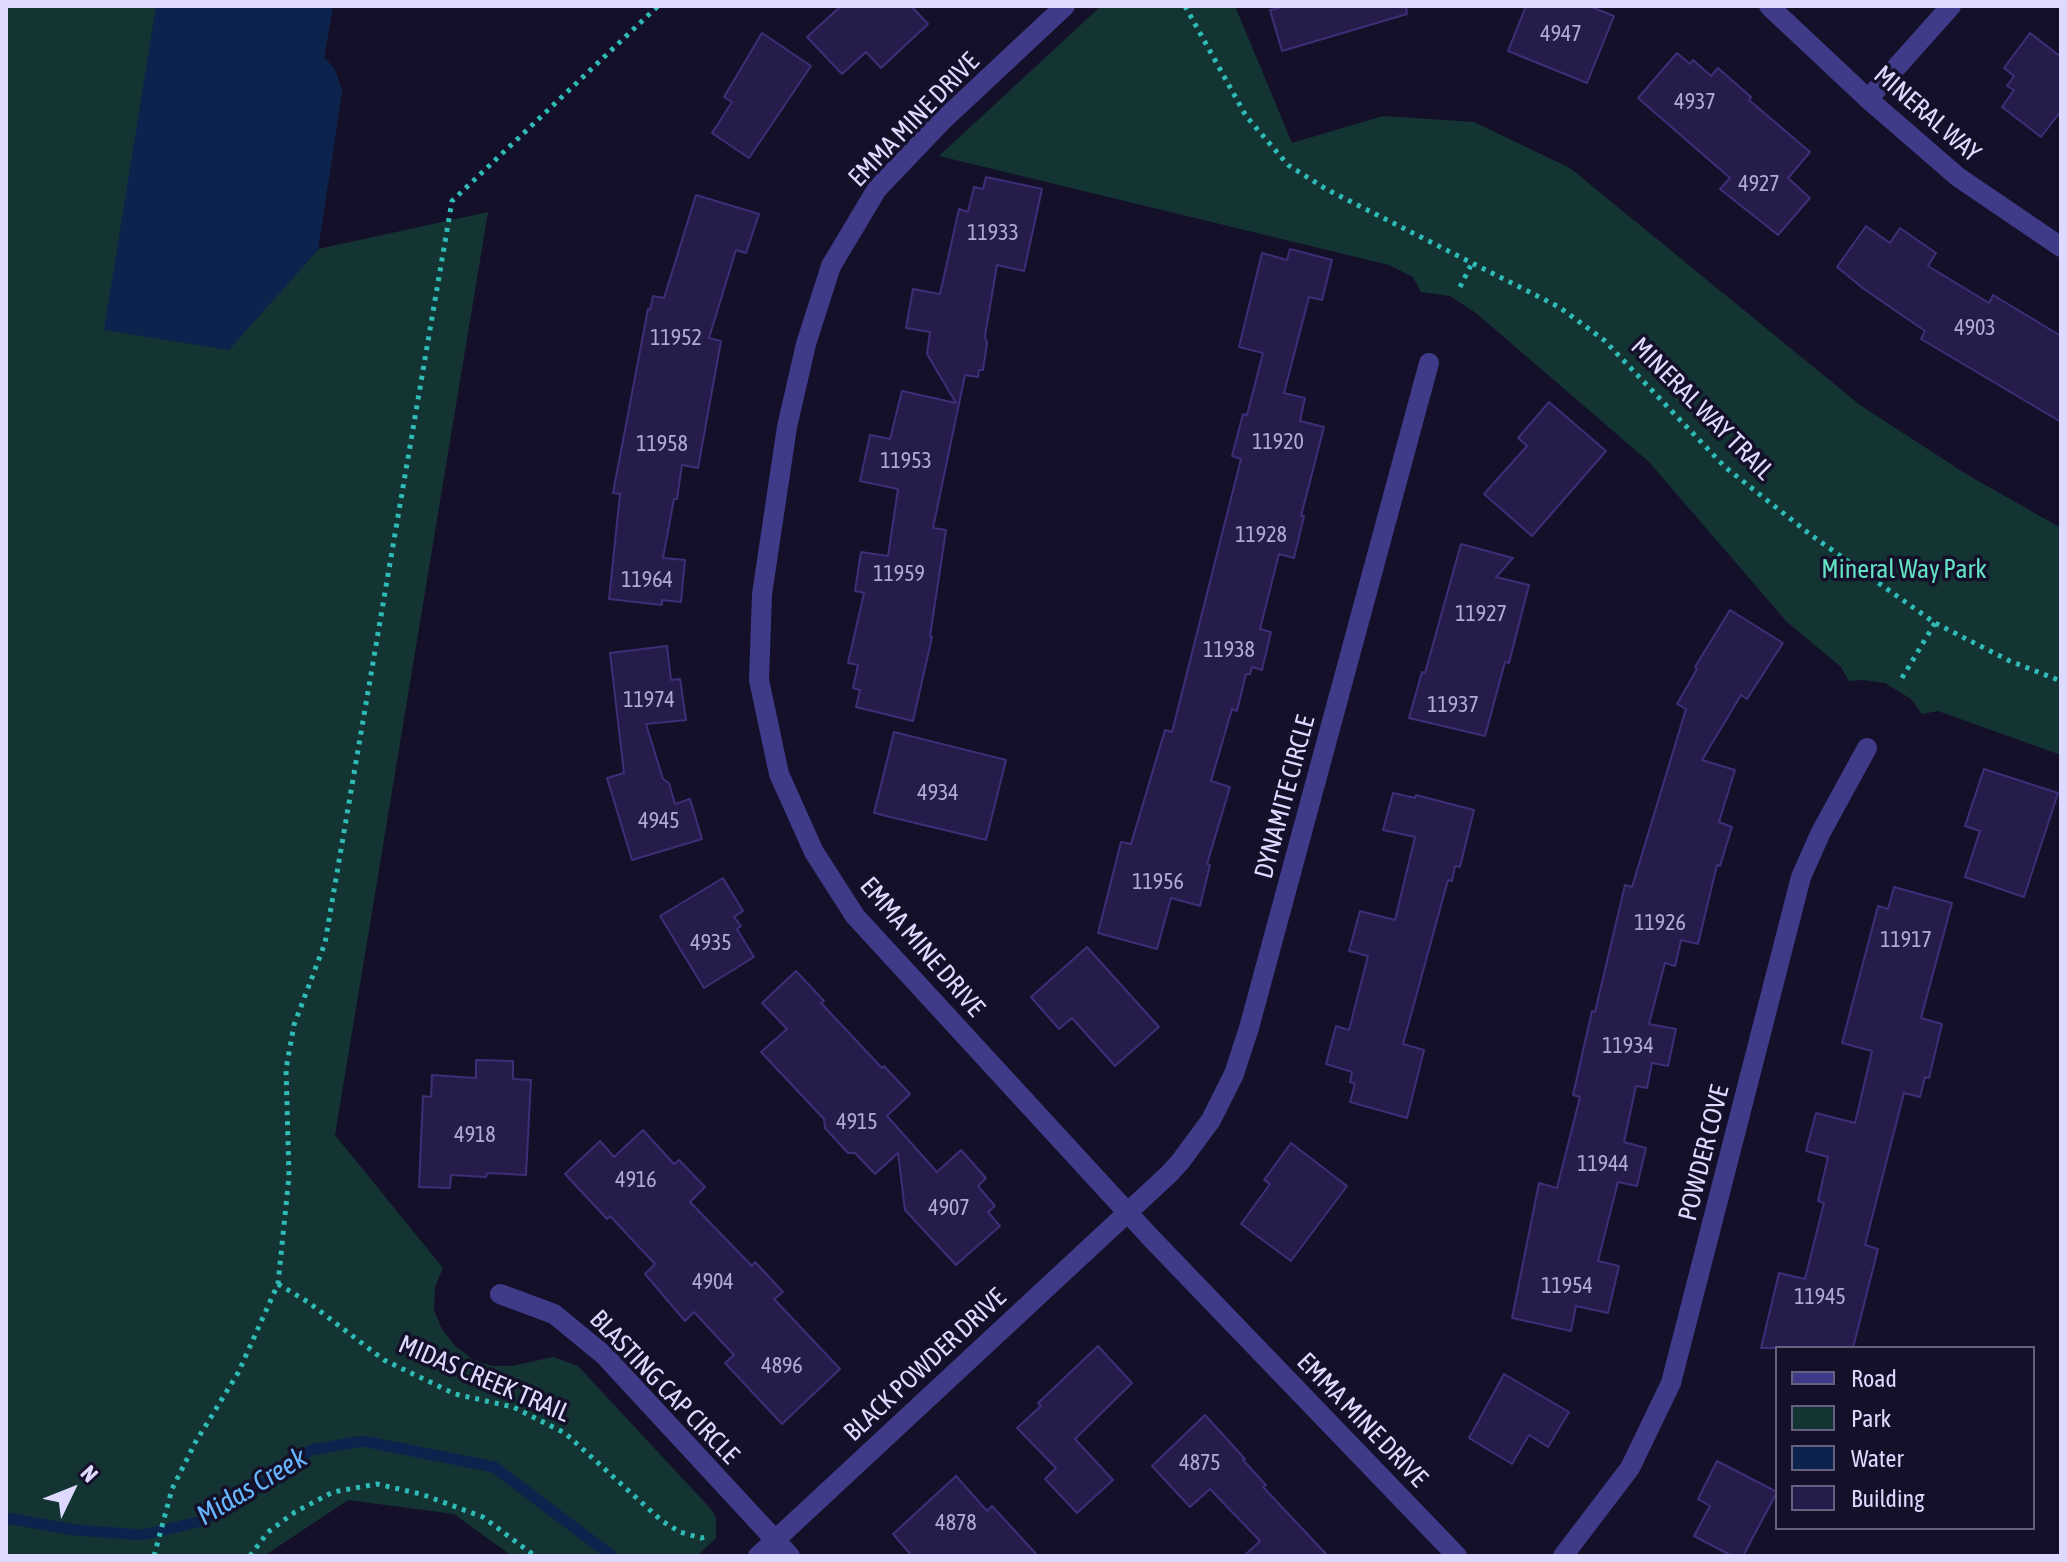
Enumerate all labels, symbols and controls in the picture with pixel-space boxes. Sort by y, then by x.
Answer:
house number: 4947 [1540,21,1582,47]
street label: EMMA MINE DRIVE [842,46,986,194]
street label: MINERAL WAY [1867,59,1987,169]
house number: 4937 [1674,89,1716,115]
house number: 4927 [1738,171,1780,197]
house number: 11933 [967,220,1019,246]
house number: 4903 [1954,315,1996,341]
house number: 11952 [650,325,702,351]
street label: MINERAL WAY TRAIL [1624,331,1780,487]
house number: 11920 [1252,429,1304,455]
house number: 11958 [636,431,688,457]
house number: 11953 [880,448,932,474]
house number: 11928 [1235,522,1287,548]
park label: Mineral Way Park [1821,554,1987,586]
house number: 11959 [873,561,925,587]
house number: 11964 [621,567,673,593]
house number: 11927 [1455,601,1507,627]
house number: 11938 [1203,637,1255,663]
house number: 11974 [623,687,675,713]
house number: 11937 [1427,692,1479,718]
street label: DYNAMITE CIRCLE [1248,712,1322,882]
house number: 4934 [917,780,959,806]
house number: 4945 [638,808,680,834]
house number: 11956 [1132,869,1184,895]
street label: EMMA MINE DRIVE [853,871,991,1023]
house number: 11926 [1634,910,1686,936]
house number: 11917 [1880,927,1932,953]
house number: 4935 [690,930,732,956]
house number: 11934 [1602,1033,1654,1059]
street label: POWDER COVE [1672,1082,1736,1224]
house number: 4915 [836,1109,878,1135]
house number: 4918 [454,1122,496,1148]
house number: 11944 [1577,1151,1629,1177]
house number: 4916 [615,1167,657,1193]
house number: 4907 [928,1195,970,1221]
house number: 4904 [692,1269,734,1295]
house number: 11954 [1541,1273,1593,1299]
street label: BLACK POWDER DRIVE [838,1282,1012,1448]
house number: 11945 [1794,1284,1846,1310]
street label: BLASTING CAP CIRCLE [583,1304,745,1470]
street label: MIDAS CREEK TRAIL [394,1329,574,1429]
street label: EMMA MINE DRIVE [1290,1346,1434,1494]
legend [1775,1346,2035,1530]
house number: 4896 [761,1353,803,1379]
text: Road [1851,1365,1897,1392]
text: Park [1851,1405,1891,1432]
water label: Midas Creek [191,1441,313,1533]
text: Water [1851,1445,1904,1472]
north arrow [32,1450,112,1530]
house number: 4875 [1179,1450,1221,1476]
text: N [76,1460,103,1487]
text: Building [1851,1485,1924,1512]
house number: 4878 [935,1510,977,1536]

